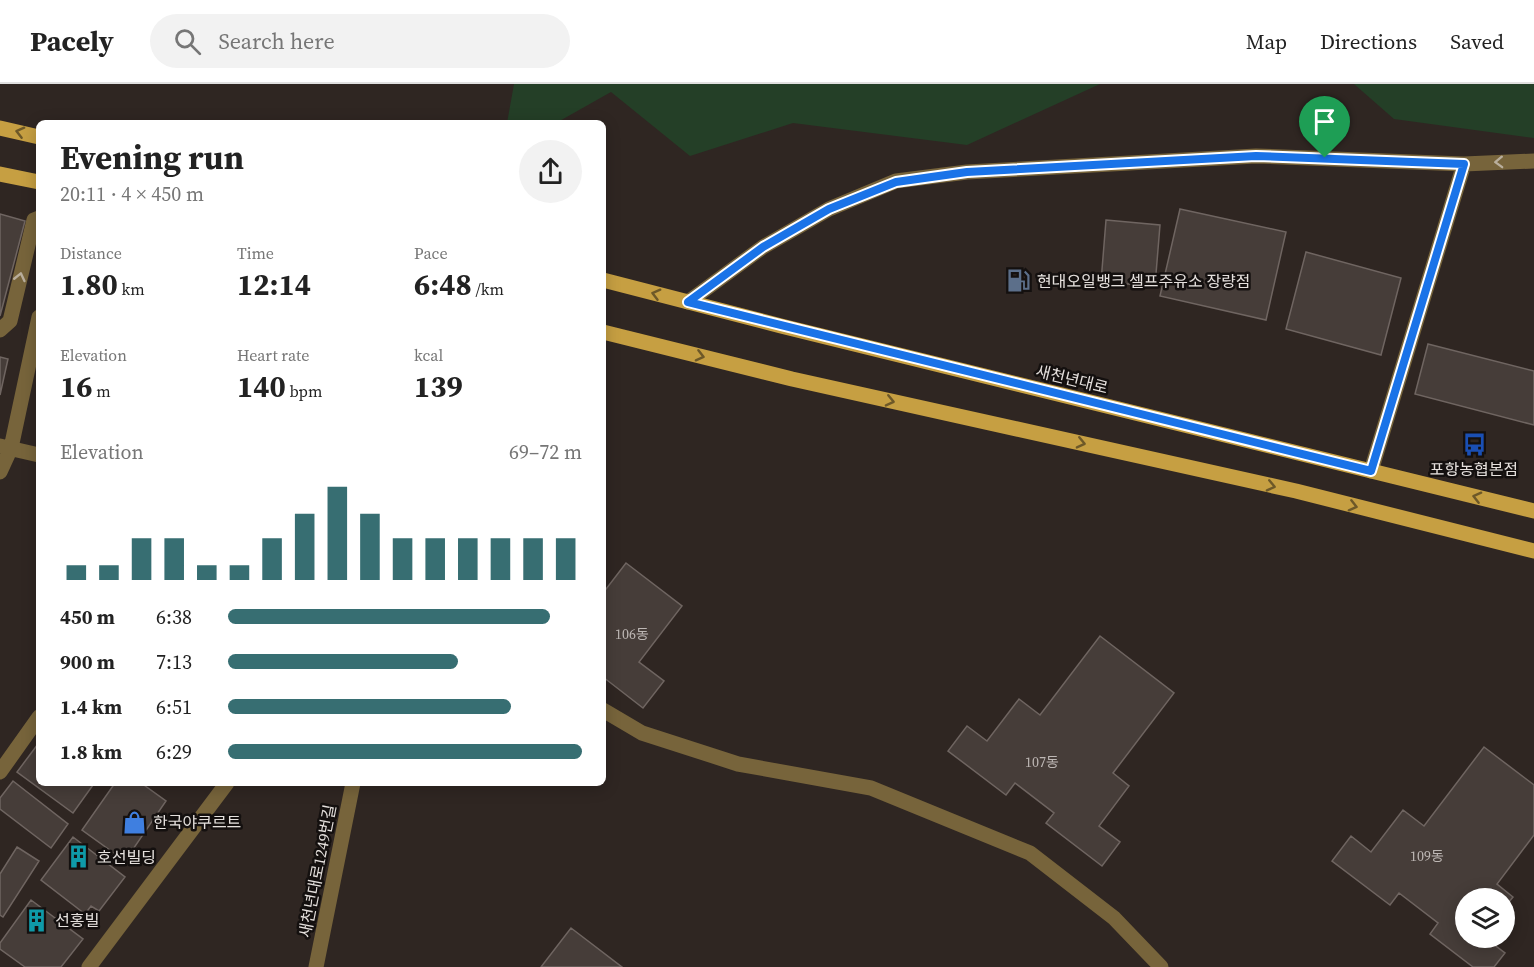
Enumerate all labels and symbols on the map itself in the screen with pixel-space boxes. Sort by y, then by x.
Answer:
pin [1299,96,1350,158]
one-way arrow [15,127,25,140]
one-way arrow [1494,156,1503,169]
fuel station icon: 현대오일뱅크 셀프주유소 장량점 [1006,268,1032,294]
place label: 현대오일뱅크 셀프주유소 장량점 [1037,270,1251,292]
one-way arrow [13,272,26,282]
one-way arrow [651,288,661,301]
one-way arrow [695,349,705,361]
street label: 새천년대로 [1034,359,1111,399]
one-way arrow [885,394,895,407]
bus stop icon: 포항농협본점 [1461,431,1487,457]
one-way arrow [1075,436,1085,449]
place label: 포항농협본점 [1430,458,1518,480]
one-way arrow [1266,478,1276,491]
one-way arrow [1472,491,1482,504]
one-way arrow [1348,498,1358,511]
house number: 106동 [615,624,649,644]
house number: 107동 [1025,752,1059,772]
street label: 새천년대로1249번길 [293,803,341,939]
shop icon: 한국야쿠르트 [122,809,148,835]
place label: 한국야쿠르트 [153,811,241,833]
building icon: 호선빌딩 [66,844,92,870]
place label: 호선빌딩 [97,846,156,868]
house number: 109동 [1410,846,1444,866]
building icon: 선홍빌 [24,907,50,933]
place label: 선홍빌 [55,909,99,931]

